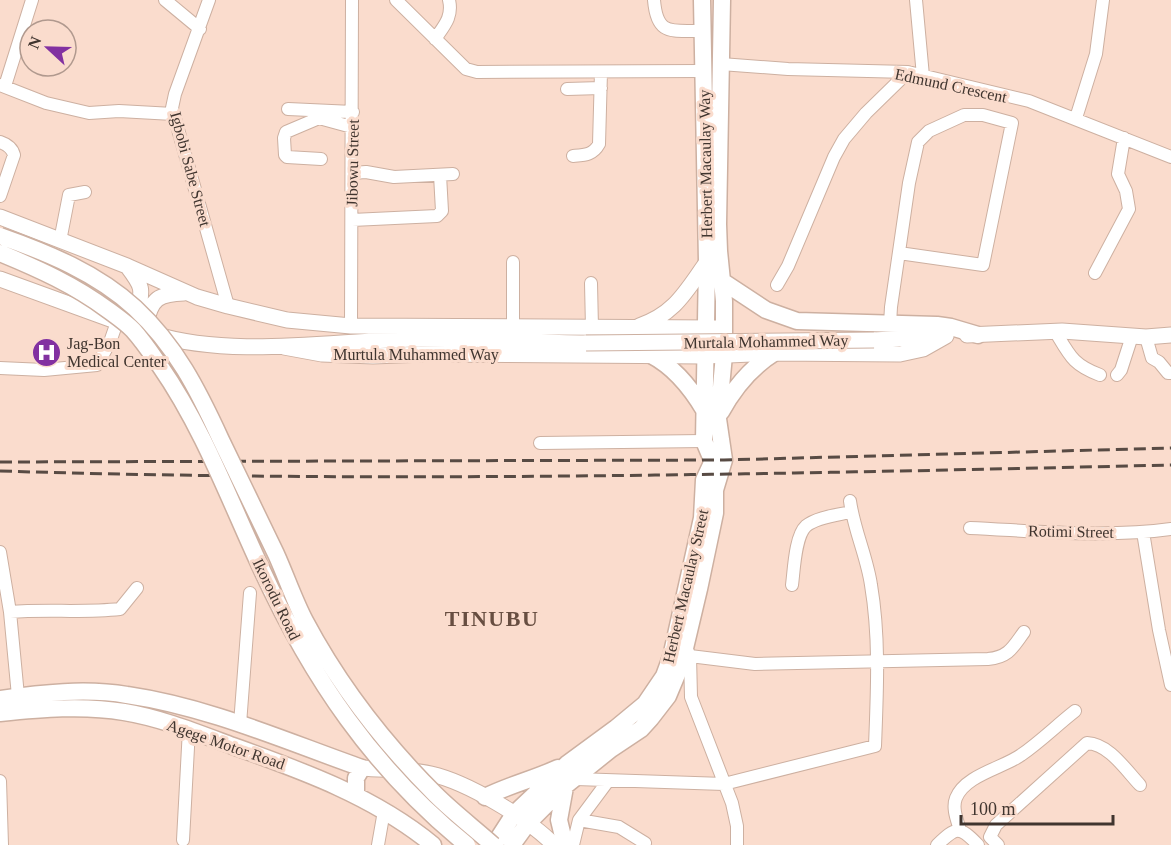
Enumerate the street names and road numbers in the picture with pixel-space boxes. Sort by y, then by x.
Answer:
street label: Edmund Crescent [893,65,1009,106]
street label: Herbert Macaulay Way [696,90,716,238]
street label: Igbobi Sabe Street [166,110,214,229]
street label: Jibowu Street [343,119,362,207]
street label: Murtala Mohammed Way [684,332,848,352]
street label: Murtula Muhammed Way [333,346,499,364]
street label: Herbert Macaulay Street [660,507,713,665]
street label: Rotimi Street [1028,522,1115,541]
street label: Ikorodu Road [250,556,304,643]
street label: Agege Motor Road [164,716,287,774]

